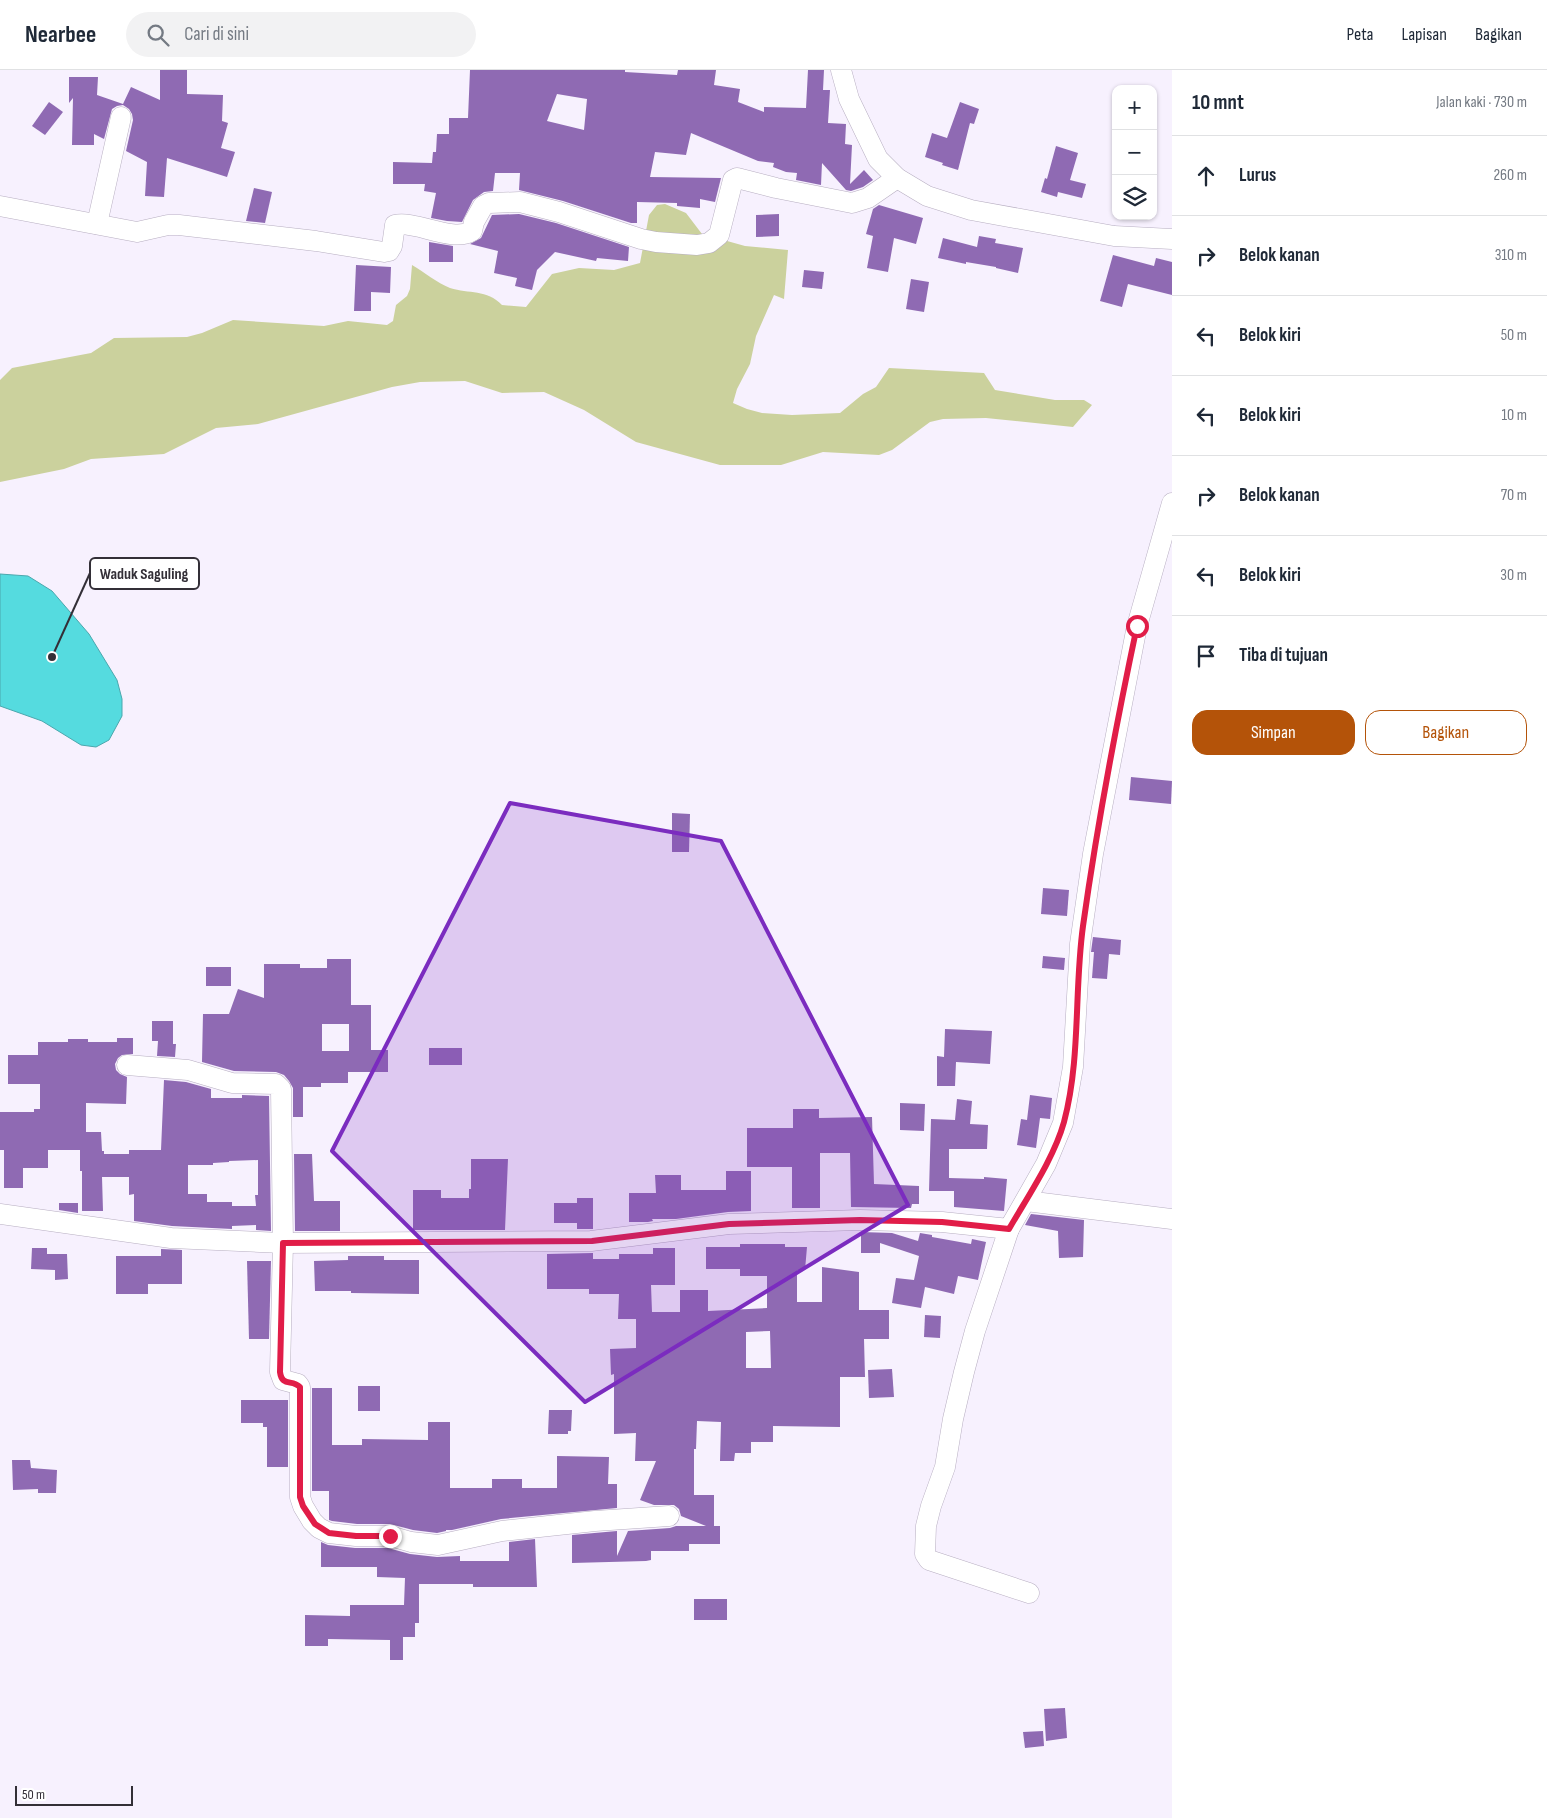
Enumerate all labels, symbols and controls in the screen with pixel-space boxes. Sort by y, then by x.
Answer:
search box [126,12,476,57]
text: Nearbee [25,20,96,49]
icon: search [144,21,172,49]
text: Cari di sini [184,23,249,46]
text: Peta [1346,24,1374,45]
text: Lapisan [1402,24,1447,45]
text: Bagikan [1475,24,1522,45]
map controls [1112,85,1157,220]
button: + [1112,85,1157,130]
text: 10 mnt [1192,90,1244,115]
text: Jalan kaki · 730 m [1436,93,1527,112]
button: − [1112,130,1157,175]
icon: ahead [1192,162,1220,190]
text: Lurus [1239,164,1276,187]
text: 260 m [1493,166,1527,185]
button: layers [1112,175,1157,220]
icon: right [1192,242,1220,270]
text: Belok kanan [1239,244,1320,267]
text: 310 m [1495,246,1527,265]
icon: left [1192,322,1220,350]
text: Belok kiri [1239,324,1301,347]
text: 50 m [1501,326,1527,345]
icon: left [1192,402,1220,430]
text: Belok kiri [1239,404,1301,427]
text: 10 m [1501,406,1527,425]
icon: right [1192,482,1220,510]
text: Belok kanan [1239,484,1320,507]
text: 70 m [1501,486,1527,505]
callout: Waduk Saguling [90,558,199,589]
icon: left [1192,562,1220,590]
text: Belok kiri [1239,564,1301,587]
text: Waduk Saguling [100,565,189,584]
text: 30 m [1500,566,1527,585]
route start [1126,615,1149,638]
icon: arrive [1192,642,1220,670]
text: Tiba di tujuan [1239,644,1328,667]
button: Simpan [1192,710,1355,755]
button: Bagikan [1365,710,1527,755]
route end [379,1525,402,1548]
scale bar [15,1783,132,1806]
text: 50 m [22,1786,45,1803]

